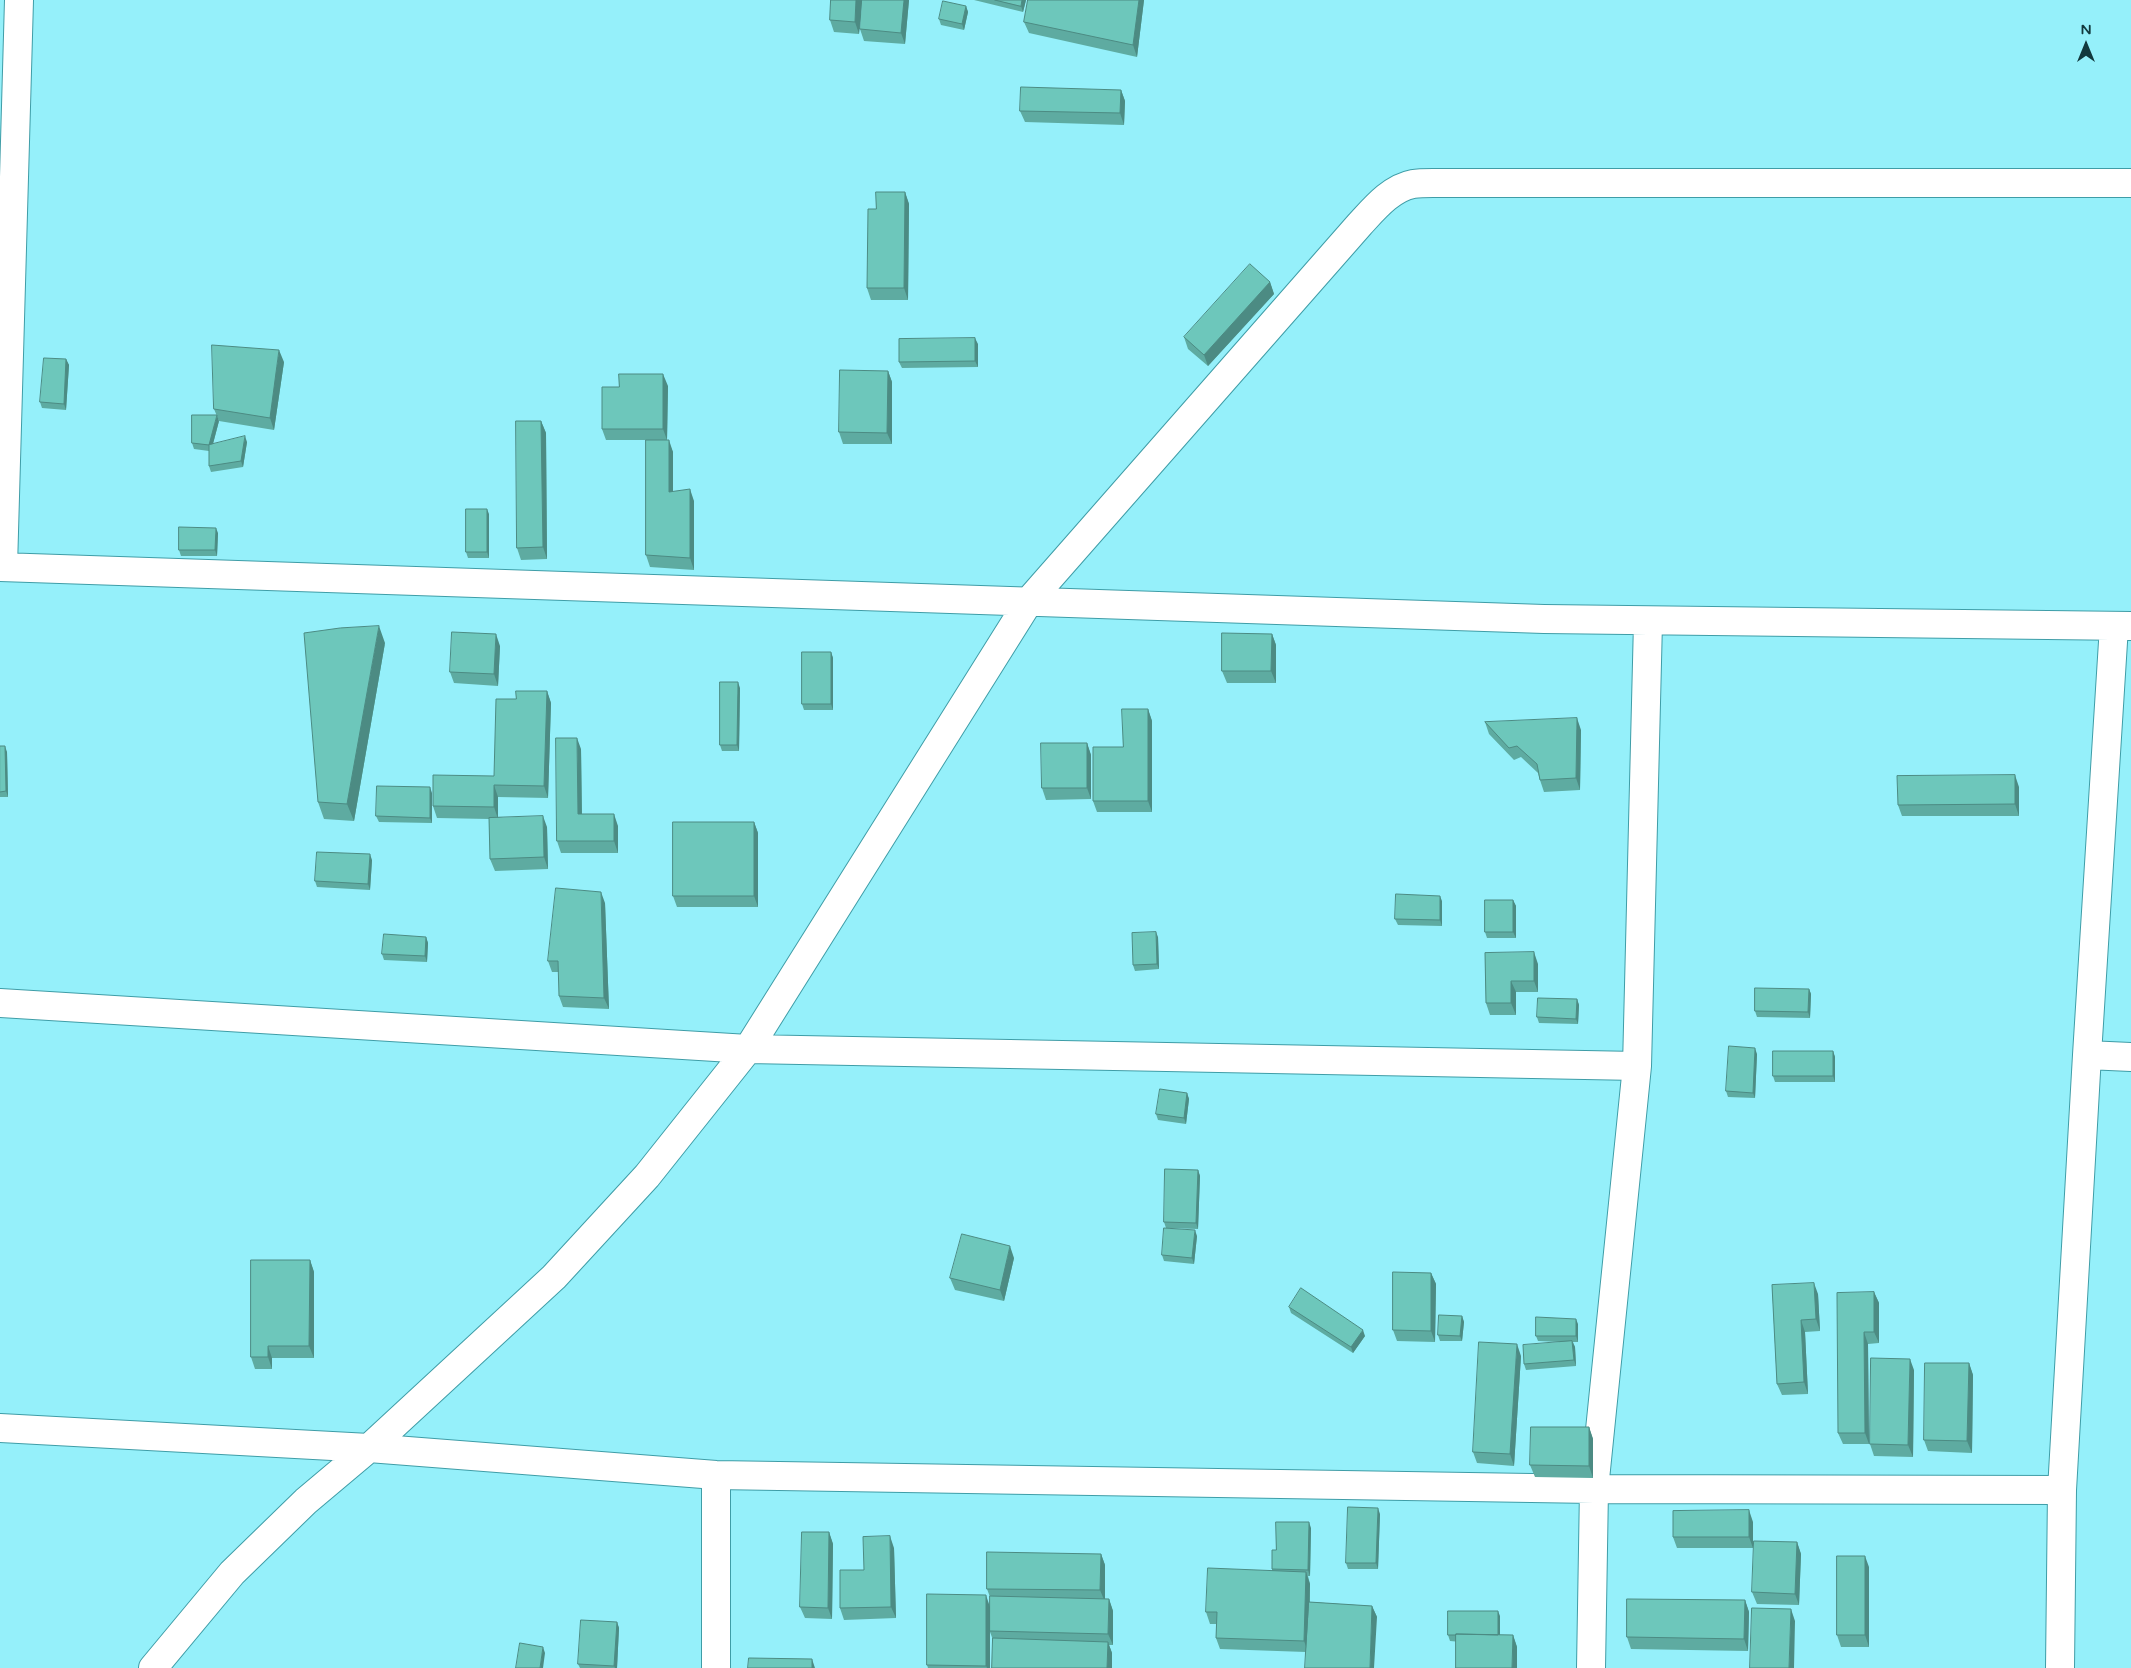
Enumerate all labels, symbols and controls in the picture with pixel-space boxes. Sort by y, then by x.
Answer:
north arrow [2061,20,2111,70]
text: N [2080,21,2092,38]

